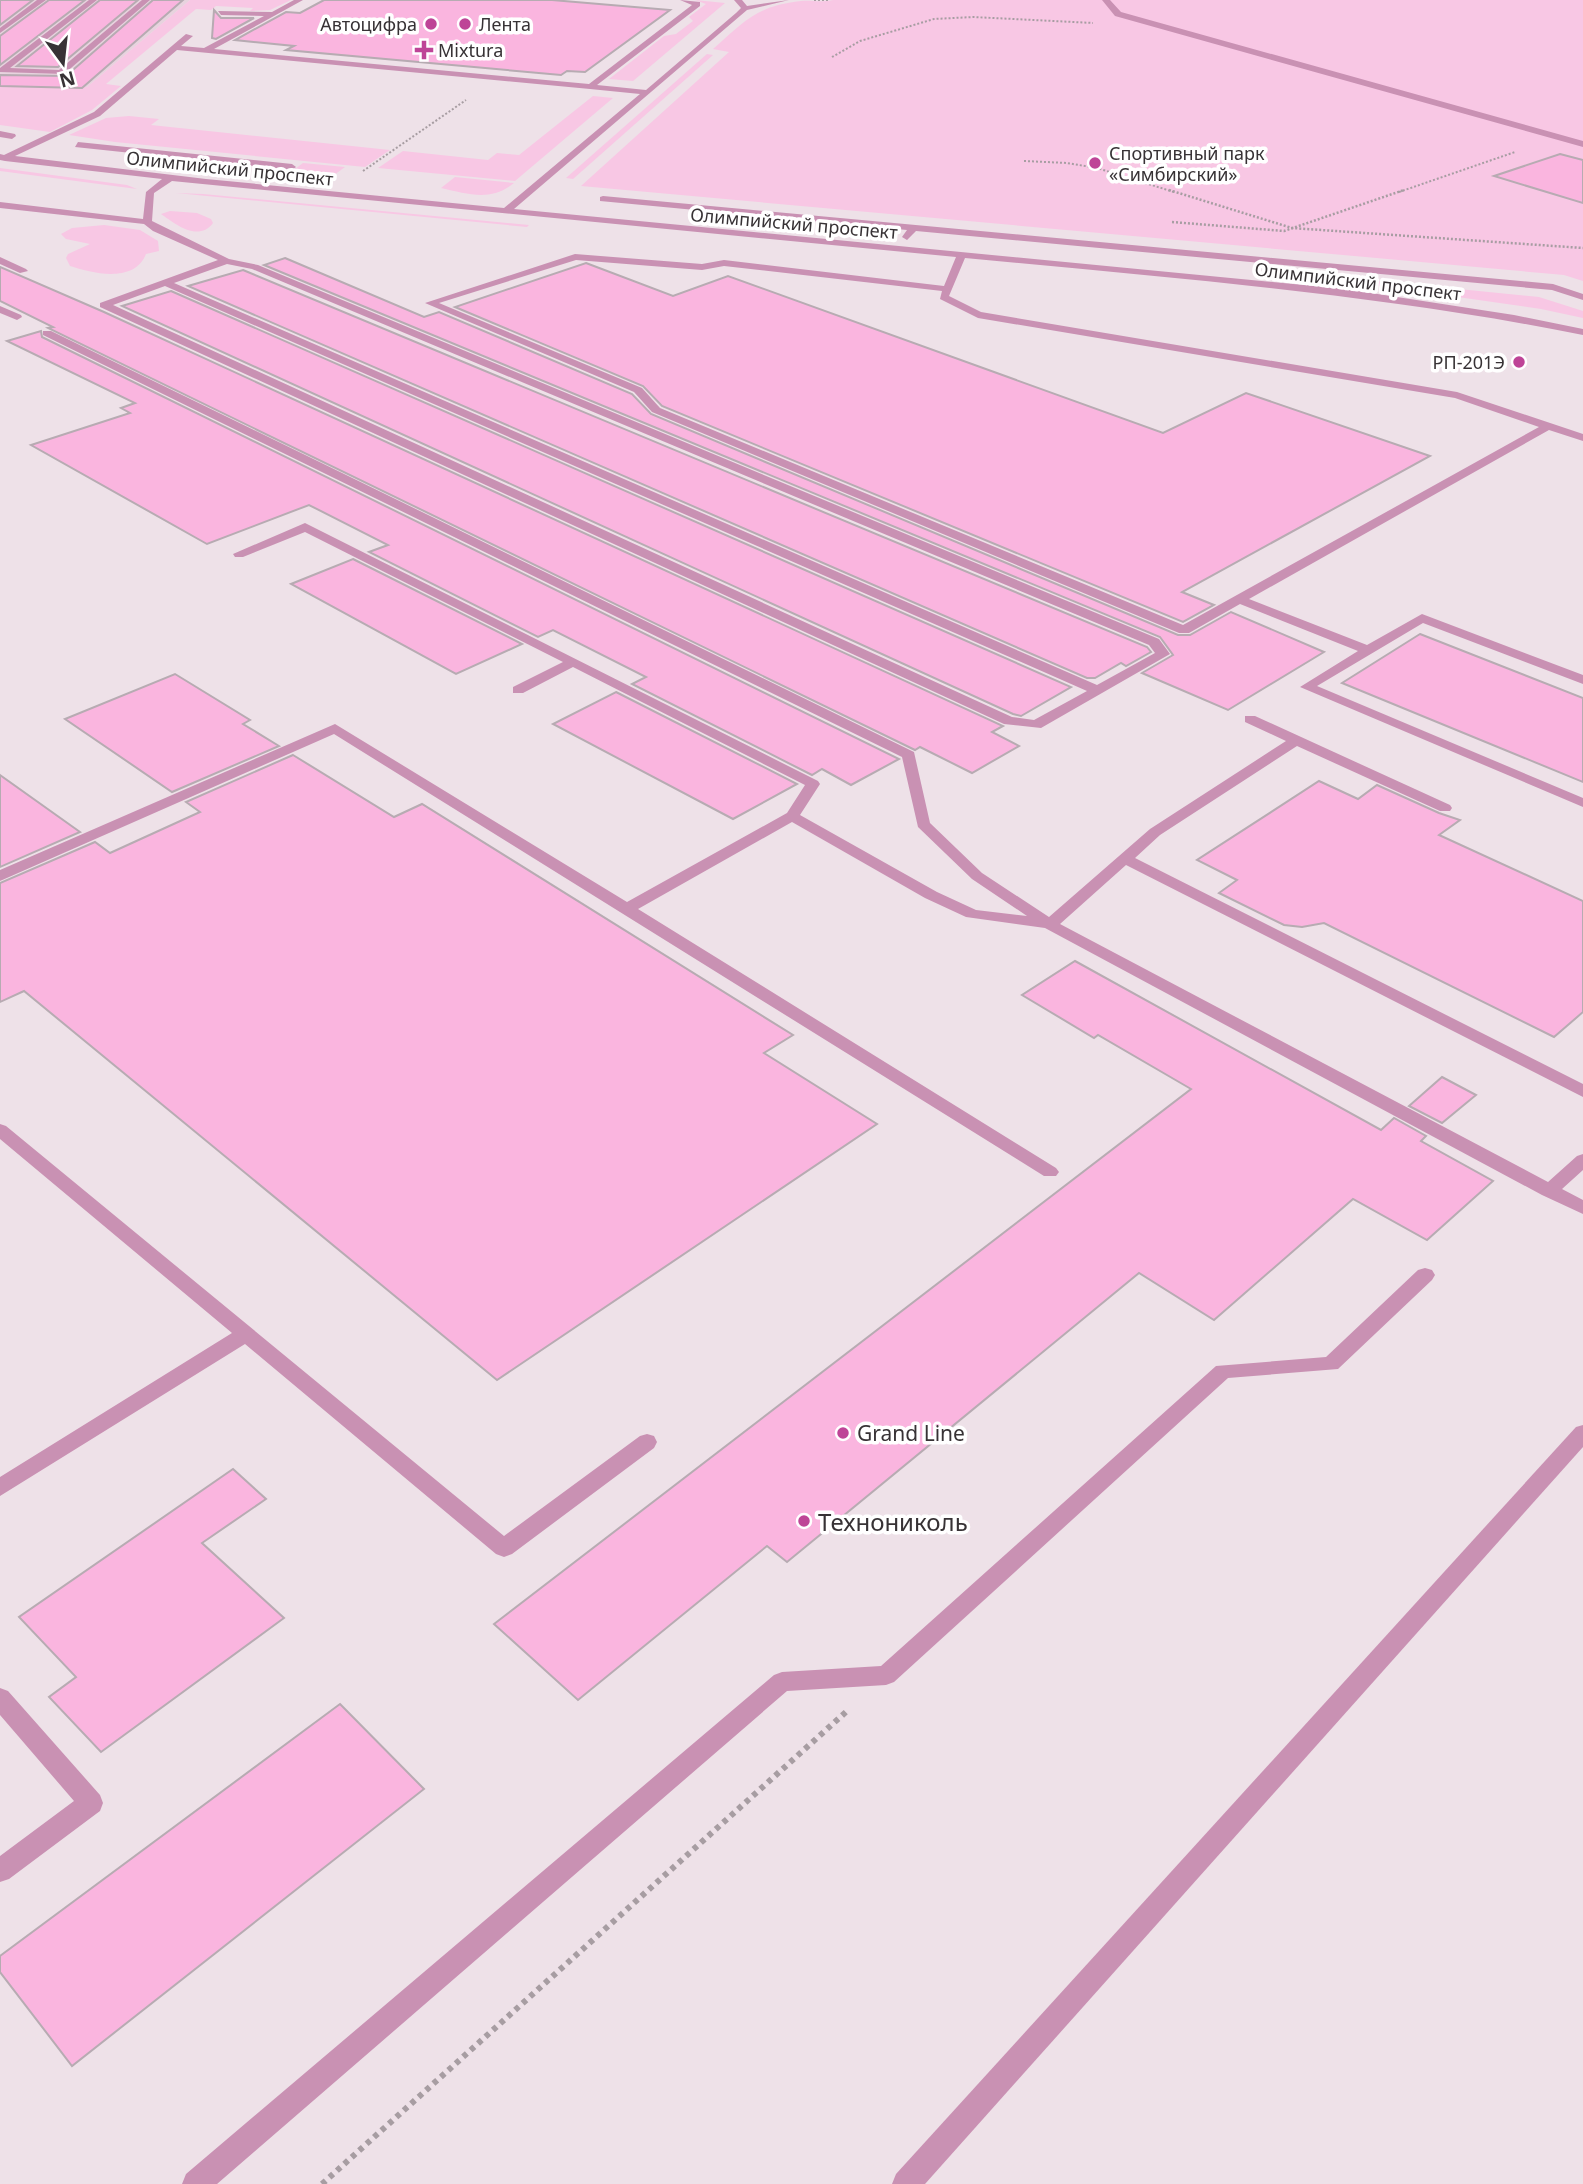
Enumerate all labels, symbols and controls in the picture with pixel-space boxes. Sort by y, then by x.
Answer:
place label: Автоцифра [320,12,417,36]
place label: Лента [479,12,531,36]
marker: Автоцифра [423,16,439,32]
marker: Лента [457,16,473,32]
north arrow [28,28,98,98]
place label: Mixtura [438,38,503,62]
marker: Mixtura [416,42,432,58]
text: N [57,65,78,94]
place label: Спортивный парк «Симбирский» [1109,141,1265,186]
street label: Олимпийский проспект [125,145,335,191]
marker: Спортивный парк «Симбирский» [1087,155,1103,171]
street label: Олимпийский проспект [689,202,899,244]
street label: Олимпийский проспект [1253,256,1463,306]
place label: РП-201Э [1433,350,1505,374]
marker: РП-201Э [1511,354,1527,370]
place label: Grand Line [857,1419,965,1447]
marker: Grand Line [835,1425,851,1441]
place label: Технониколь [818,1505,968,1538]
marker: Технониколь [796,1513,812,1529]

